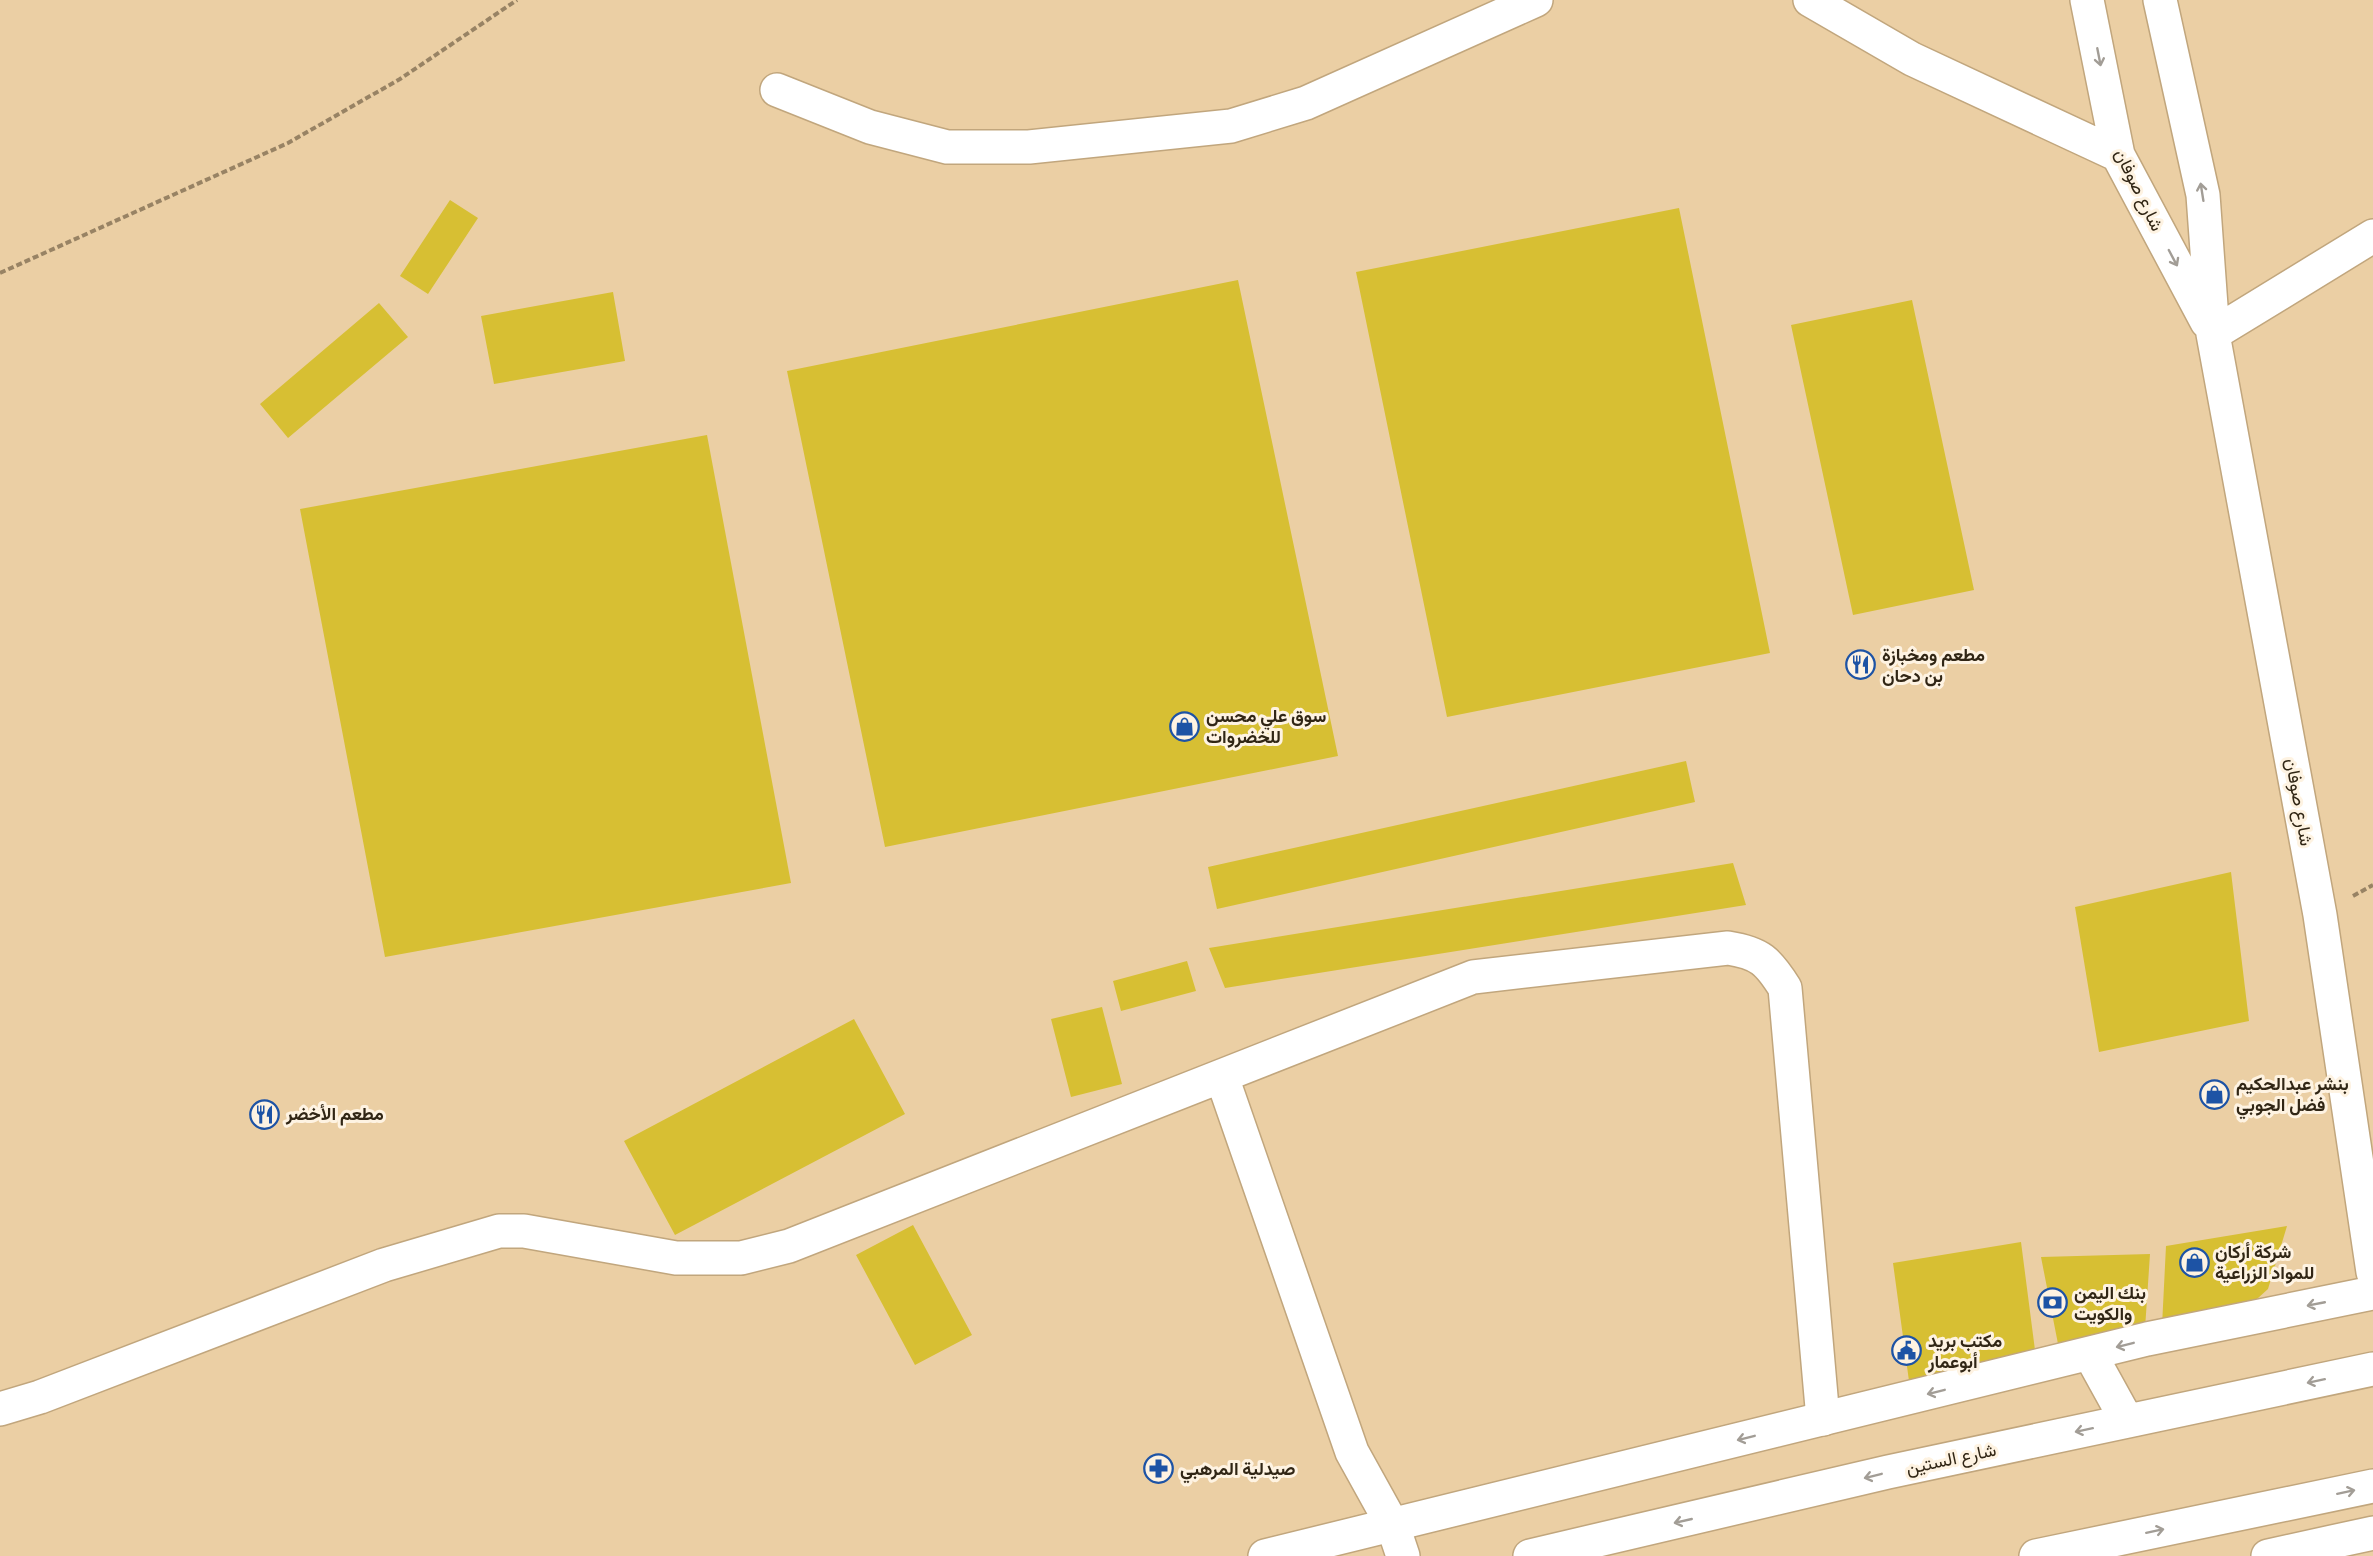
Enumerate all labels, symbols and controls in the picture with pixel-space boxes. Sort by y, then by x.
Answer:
one-way arrow [2094,47,2105,67]
street label: شارع صوفان [2109,145,2168,235]
one-way arrow [2196,183,2207,202]
one-way arrow [2167,249,2179,266]
place label: مطعم ومخبازة بن دحان [1882,644,1985,687]
restaurant icon: مطعم ومخبازة بن دحان [1845,649,1877,681]
place label: سوق علي محسن للخضروات [1206,705,1326,748]
shop icon: سوق علي محسن للخضروات [1169,710,1201,742]
street label: شارع صوفان [2279,756,2318,848]
place label: بنشر عبدالحكيم فضل الجوبي [2236,1073,2349,1120]
shop icon: بنشر عبدالحكيم فضل الجوبي [2199,1078,2231,1110]
restaurant icon: مطعم الأخضر [249,1098,281,1130]
place label: مطعم الأخضر [285,1103,384,1126]
place label: شركة أركان للمواد الزراعية [2215,1241,2315,1284]
shop icon: شركة أركان للمواد الزراعية [2178,1246,2210,1278]
place label: بنك اليمن والكويت [2074,1282,2146,1325]
bank icon: بنك اليمن والكويت [2037,1287,2069,1319]
one-way arrow [2306,1299,2326,1310]
place label: مكتب بريد أبوعمار [1927,1330,2002,1373]
public building icon: مكتب بريد أبوعمار [1891,1335,1923,1367]
one-way arrow [2116,1340,2135,1351]
one-way arrow [2307,1376,2326,1387]
one-way arrow [1926,1386,1945,1398]
one-way arrow [2075,1425,2094,1437]
one-way arrow [1737,1433,1756,1445]
street label: شارع الستين [1904,1439,1998,1480]
pharmacy icon: صيدلية المرهبي [1143,1453,1175,1485]
place label: صيدلية المرهبي [1180,1458,1295,1484]
one-way arrow [1864,1470,1883,1482]
one-way arrow [2336,1486,2355,1497]
one-way arrow [1674,1515,1693,1527]
one-way arrow [2145,1525,2164,1536]

